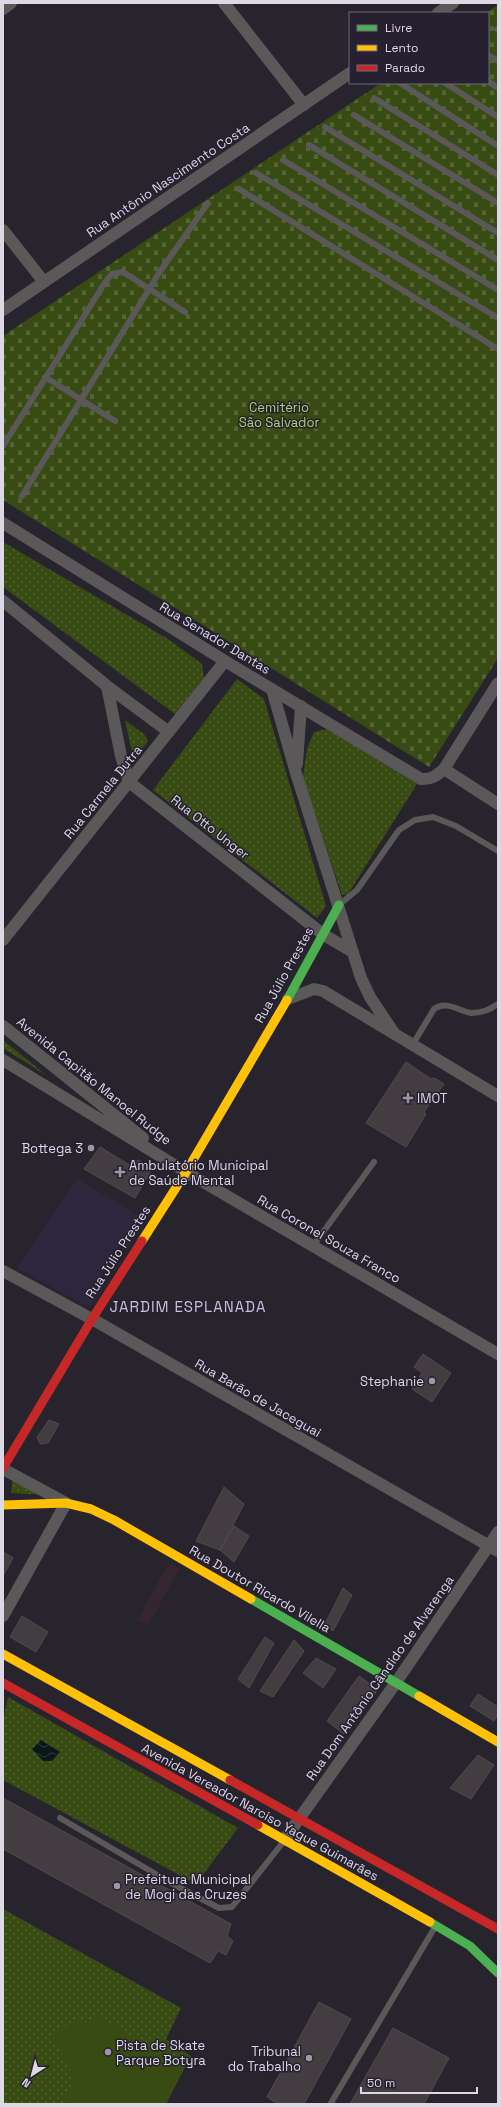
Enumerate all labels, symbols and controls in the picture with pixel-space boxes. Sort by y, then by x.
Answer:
legend [349,12,489,84]
text: Livre [385,20,412,36]
text: Lento [385,40,419,56]
text: Parado [385,60,425,76]
street label: Rua Antônio Nascimento Costa [83,119,253,241]
park label: Cemitério São Salvador [239,399,319,431]
street label: Rua Senador Dantas [156,598,274,678]
street label: Rua Carmela Dutra [60,741,146,842]
street label: Rua Otto Unger [167,791,253,863]
street label: Rua Júlio Prestes [251,924,317,1026]
street label: Avenida Capitão Manoel Rudge [13,1013,175,1149]
place label: IMOT [417,1090,448,1107]
marker: IMOT [402,1092,414,1104]
place label: Bottega 3 [21,1140,83,1157]
marker: Bottega 3 [86,1143,96,1153]
place label: Ambulatório Municipal de Saúde Mental [129,1157,269,1189]
marker: Ambulatório Municipal de Saúde Mental [114,1166,126,1178]
street label: Rua Coronel Souza Franco [254,1191,404,1287]
street label: Rua Júlio Prestes [82,1202,154,1302]
district label: JARDIM ESPLANADA [110,1297,266,1316]
street label: Rua Barão de Jaceguai [192,1355,324,1441]
place label: Stephanie [360,1373,424,1390]
marker: Stephanie [427,1376,437,1386]
street label: Rua Doutor Ricardo Vilella [186,1542,334,1637]
street label: Rua Dom Antônio Cândido de Alvarenga [302,1572,458,1784]
street label: Avenida Vereador Narciso Yague Guimarães [139,1740,382,1885]
place label: Prefeitura Municipal de Mogi das Cruzes [125,1871,251,1903]
marker: Prefeitura Municipal de Mogi das Cruzes [112,1881,122,1891]
place label: Pista de Skate Parque Botyra [116,2037,206,2069]
place label: Tribunal do Trabalho [228,2043,301,2075]
marker: Pista de Skate Parque Botyra [103,2047,113,2057]
marker: Tribunal do Trabalho [304,2053,314,2063]
north arrow [12,2055,52,2095]
scale bar [361,2069,477,2095]
text: N [19,2075,33,2091]
text: 50 m [367,2075,395,2091]

